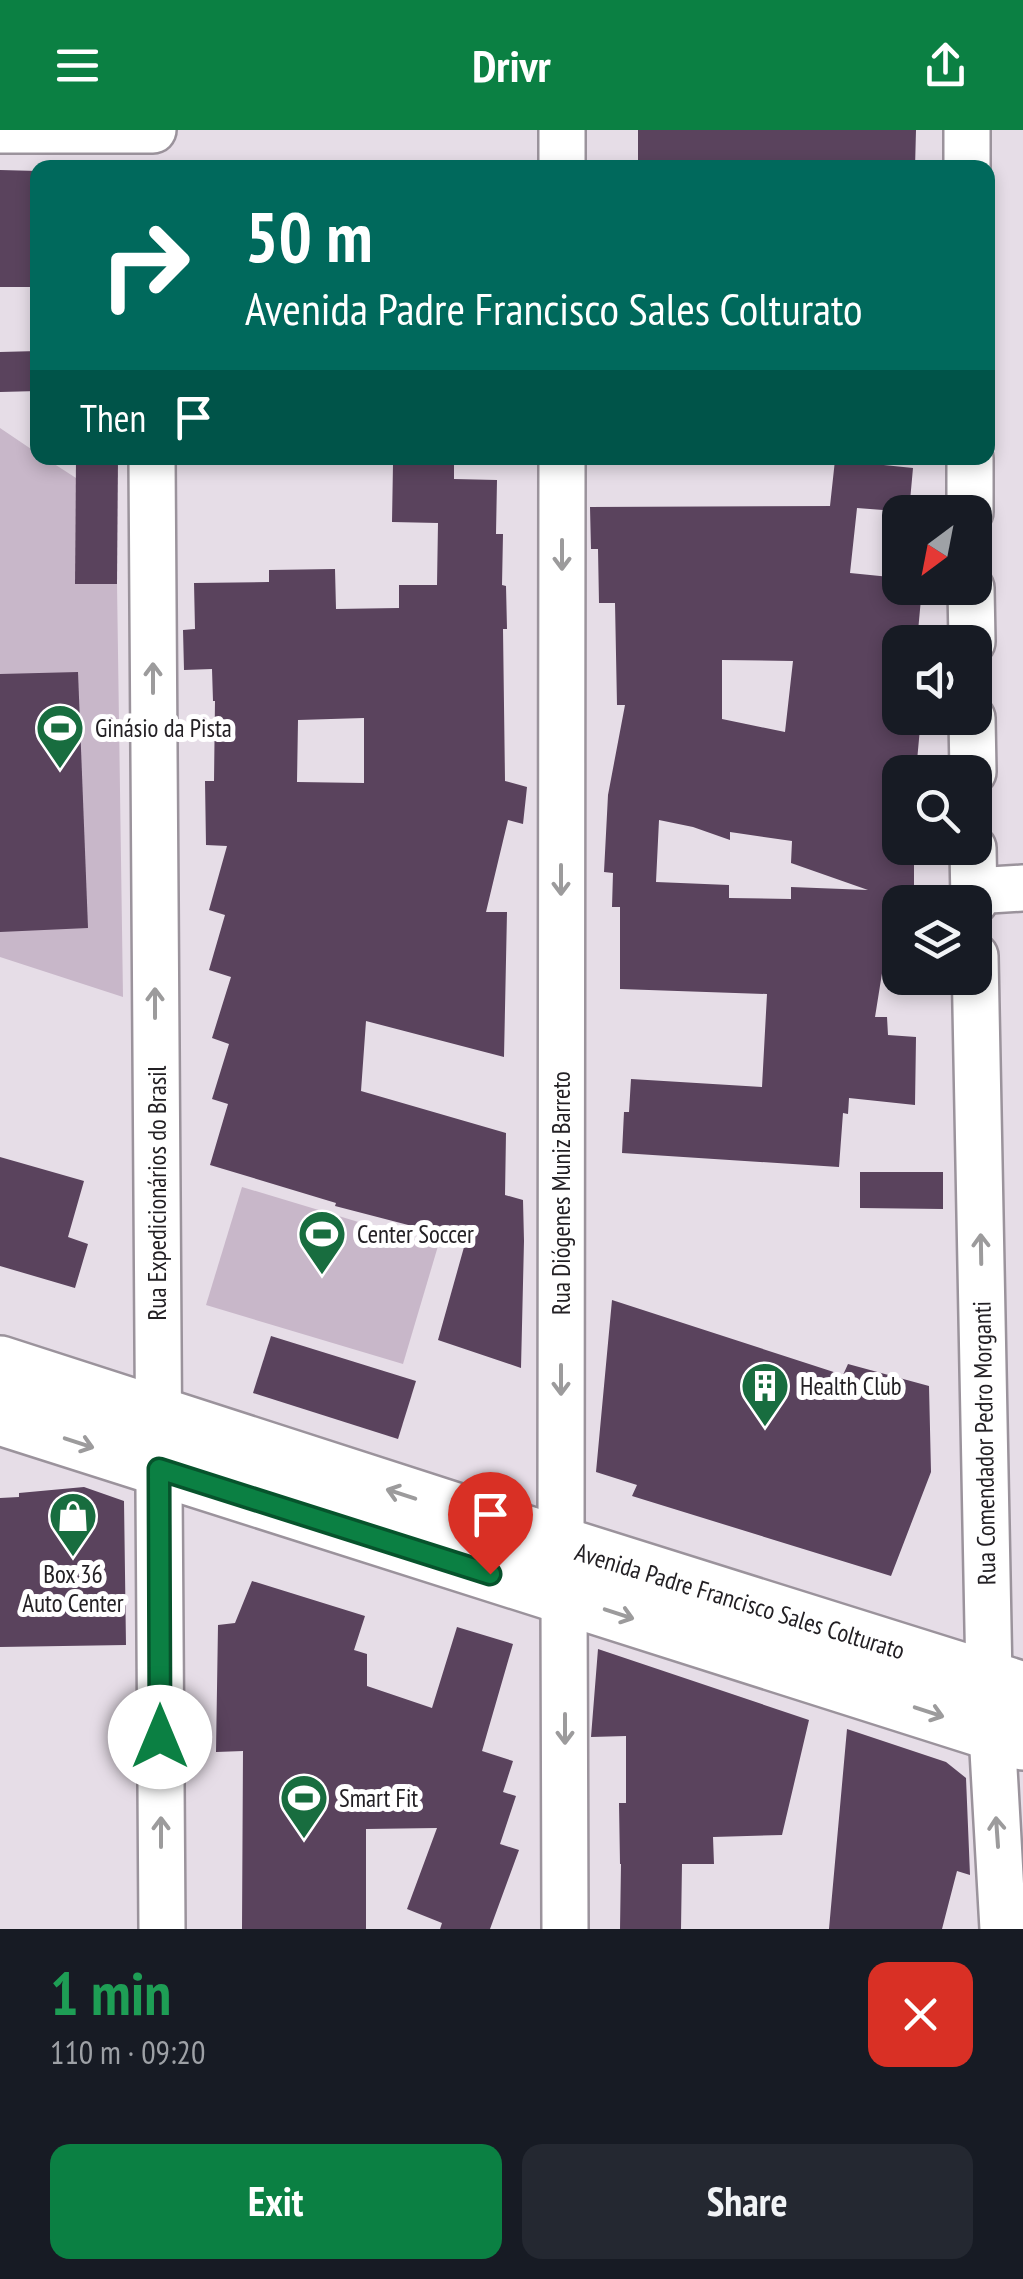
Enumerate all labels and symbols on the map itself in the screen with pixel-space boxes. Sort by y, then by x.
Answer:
north arrow [882,495,992,605]
one-way arrow [552,538,572,570]
one-way arrow [144,663,162,696]
sports icon: Ginásio da Pista [34,702,86,770]
place label: Ginásio da Pista [95,712,232,744]
one-way arrow [552,862,570,895]
one-way arrow [146,988,165,1020]
street label: Rua Expedicionários do Brasil [141,1065,173,1320]
street label: Rua Diógenes Muniz Barreto [545,1071,577,1315]
sports icon: Center Soccer [296,1208,348,1276]
place label: Center Soccer [357,1218,474,1250]
one-way arrow [971,1234,990,1266]
street label: Rua Comendador Pedro Morganti [966,1301,1002,1585]
building icon: Health Club [739,1360,791,1428]
one-way arrow [552,1362,570,1395]
place label: Health Club [800,1370,902,1402]
one-way arrow [63,1435,95,1453]
pin [448,1472,533,1575]
one-way arrow [386,1484,418,1502]
shop icon: Box 36 Auto Center [47,1490,99,1558]
street label: Avenida Padre Francisco Sales Colturato [571,1536,909,1666]
place label: Box 36 Auto Center [22,1558,124,1619]
one-way arrow [603,1606,634,1624]
position arrow [108,1685,212,1789]
one-way arrow [913,1704,944,1722]
one-way arrow [556,1712,574,1745]
sports icon: Smart Fit [278,1772,330,1840]
place label: Smart Fit [339,1782,418,1814]
one-way arrow [152,1816,170,1848]
one-way arrow [987,1816,1006,1848]

